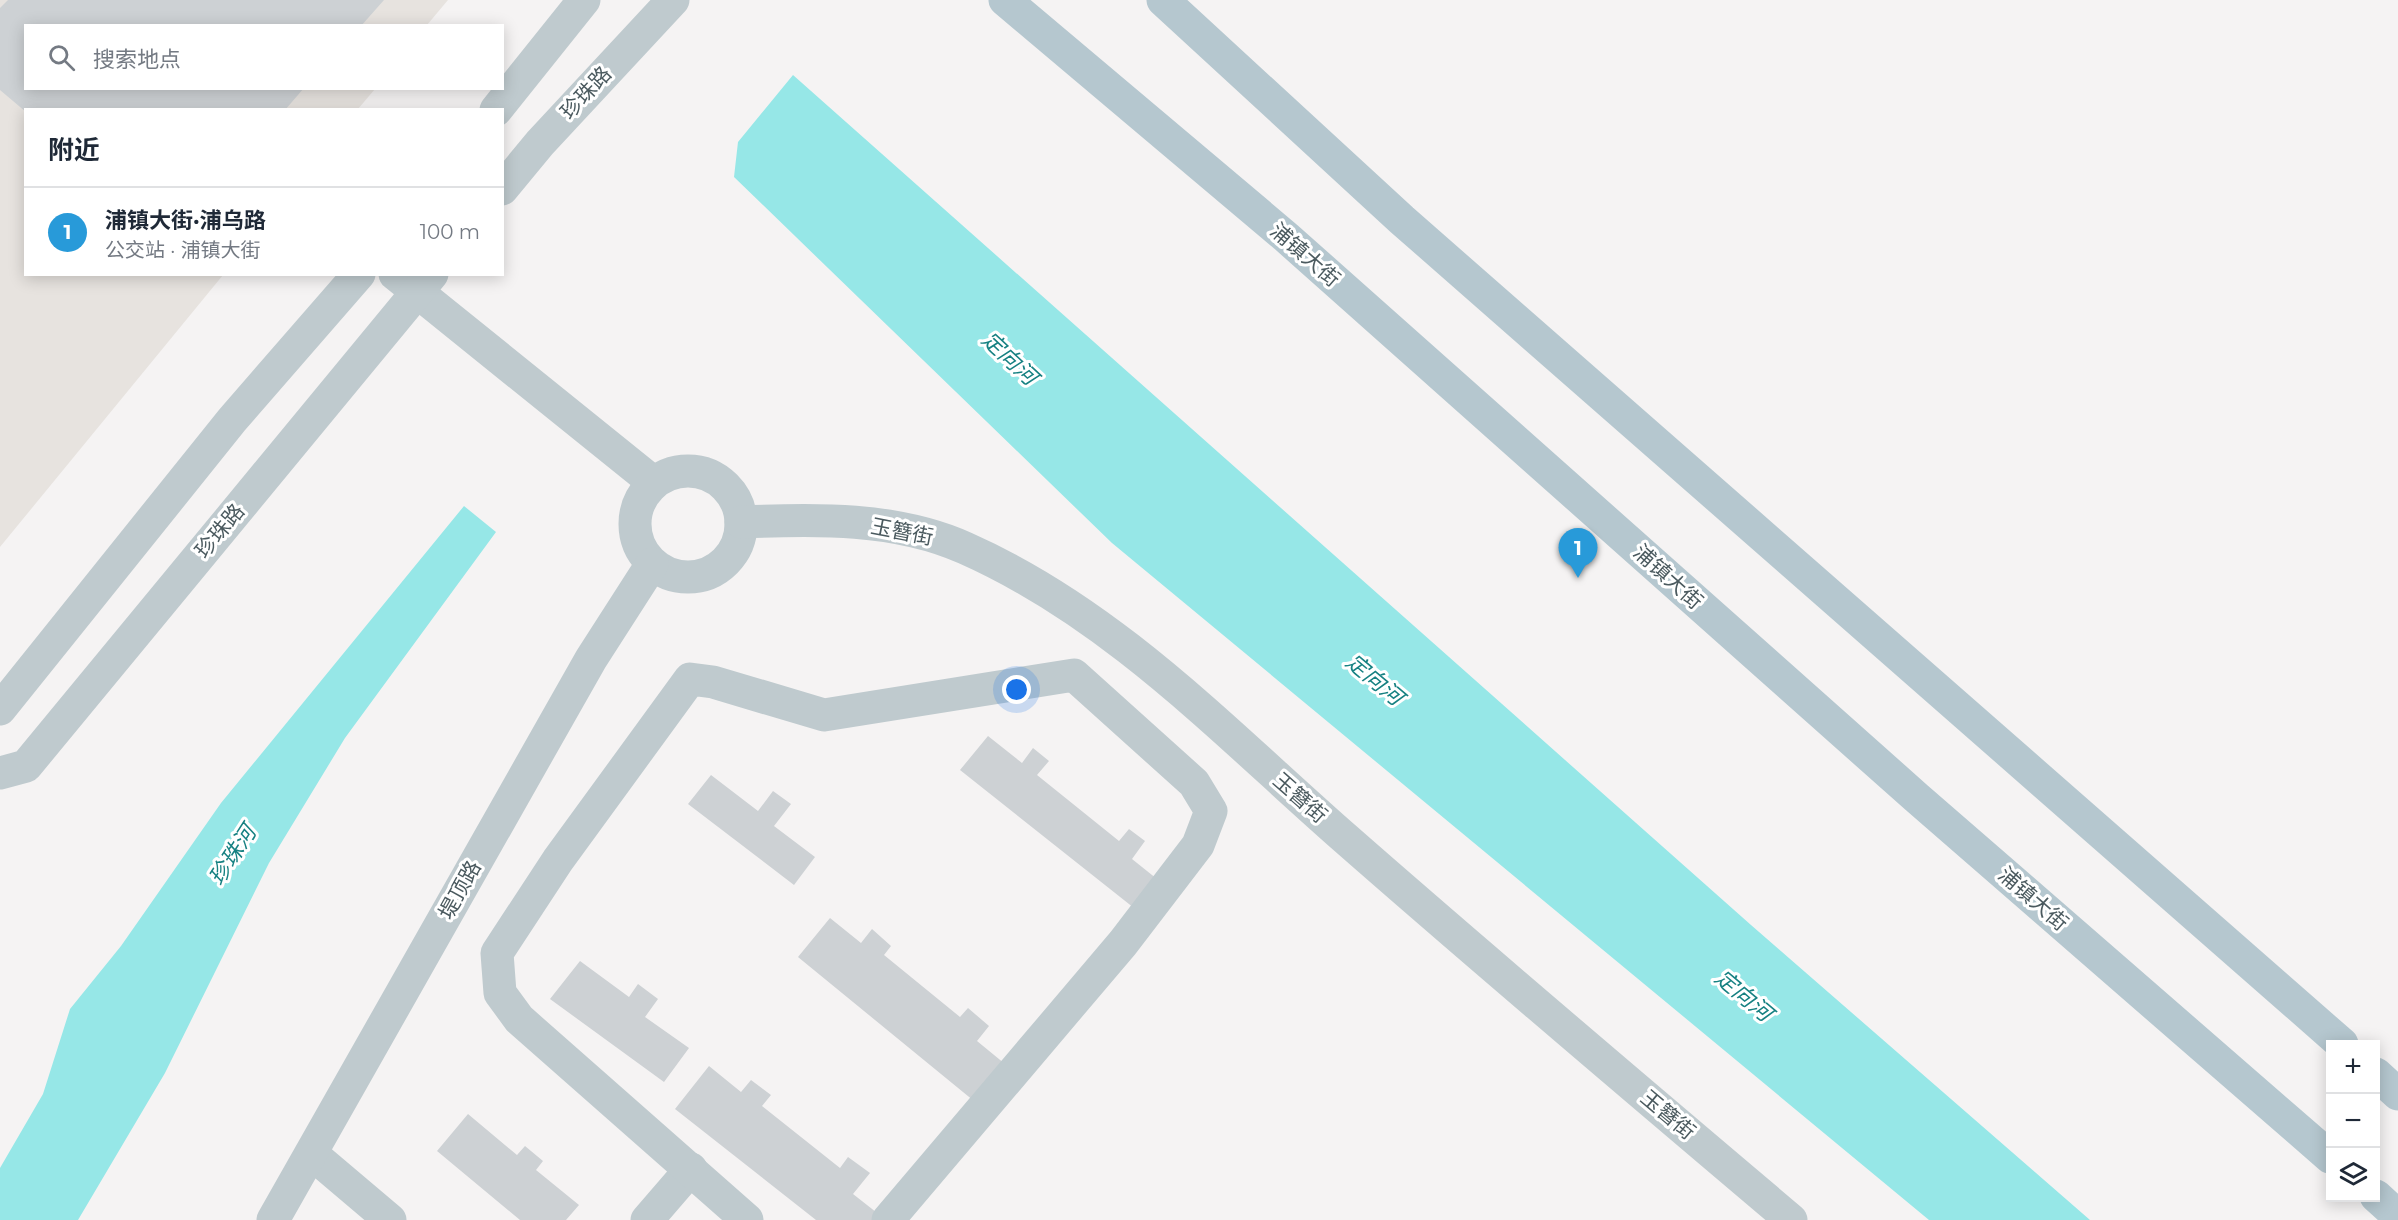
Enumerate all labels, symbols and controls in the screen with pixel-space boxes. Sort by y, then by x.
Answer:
search box [24,24,504,90]
icon: search [45,41,78,74]
text: 搜索地点 [93,46,181,73]
street label: 珍珠路 [555,61,616,124]
text: 附近 [48,134,100,166]
text: 浦镇大街·浦乌路 [105,207,266,234]
street label: 浦镇大街 [1265,218,1345,292]
text: 1 [64,220,71,244]
text: 100 m [420,220,480,244]
text: 公交站 · 浦镇大街 [105,238,261,262]
water label: 定向河 [976,326,1046,393]
street label: 珍珠路 [190,499,249,563]
street label: 玉簪街 [869,513,935,550]
pin: 1 [1558,528,1598,578]
street label: 浦镇大街 [1629,539,1708,614]
water label: 定向河 [1341,648,1412,714]
your location [1002,675,1031,704]
street label: 玉簪街 [1268,768,1332,828]
water label: 珍珠河 [203,817,264,890]
street label: 堤顶路 [433,856,486,923]
street label: 浦镇大街 [1993,862,2073,936]
water label: 定向河 [1710,964,1781,1030]
map controls [2326,1040,2380,1202]
button: + [2326,1040,2380,1094]
street label: 玉簪街 [1636,1085,1700,1144]
button: − [2326,1094,2380,1148]
button: layers [2326,1148,2380,1202]

